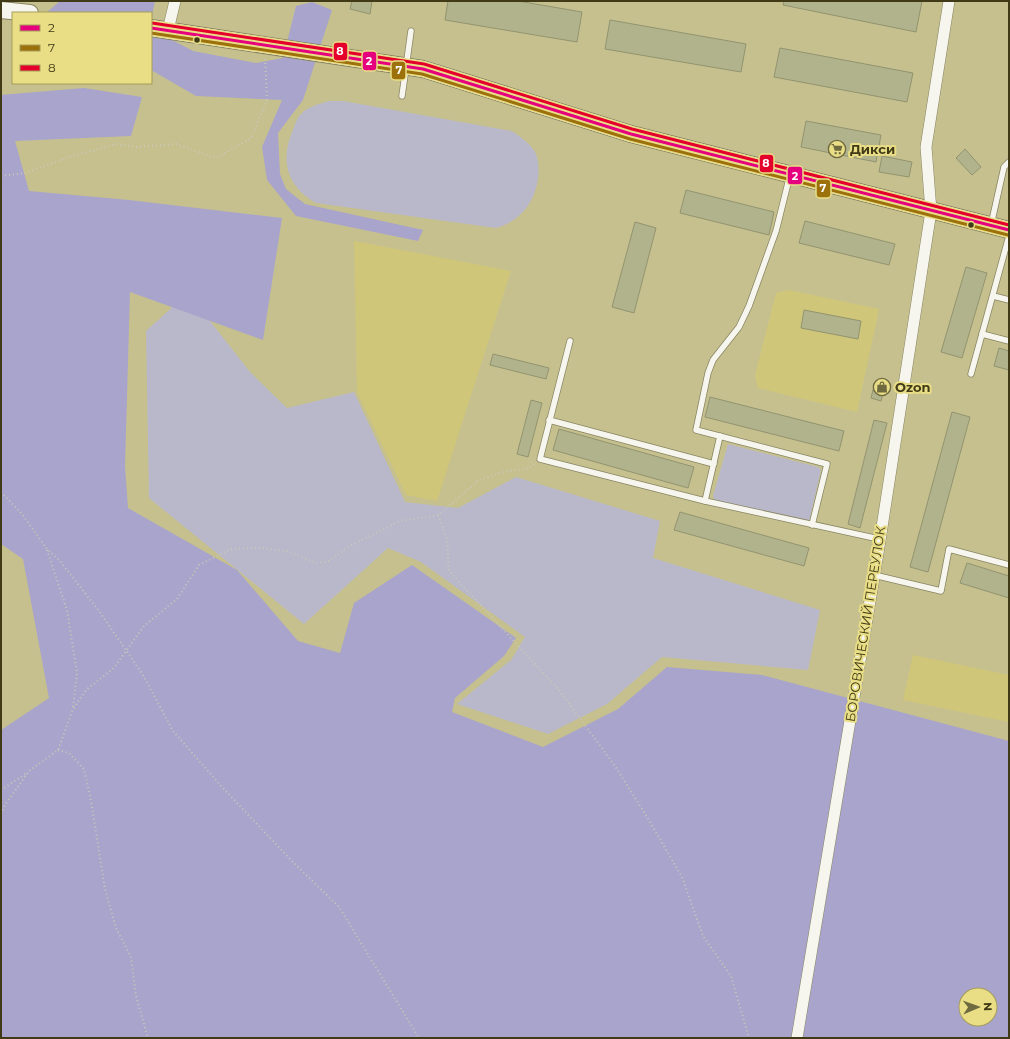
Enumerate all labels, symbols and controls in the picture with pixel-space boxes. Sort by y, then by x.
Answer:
legend [12,12,152,84]
text: 2 [48,20,55,35]
unlabelled marker [192,35,202,45]
text: 7 [48,40,55,55]
line badge: 8 [333,42,348,61]
text: 8 [336,44,344,58]
line badge: 2 [362,51,377,71]
text: 2 [366,54,373,68]
text: 8 [48,60,56,75]
line badge: 7 [391,61,406,80]
text: 7 [396,63,403,77]
supermarket icon: Дикси [827,139,847,159]
place label: Дикси [850,141,895,157]
line badge: 8 [759,154,774,173]
text: 8 [762,156,770,170]
line badge: 2 [787,166,803,185]
text: 2 [792,169,799,183]
line badge: 7 [816,179,831,198]
text: 7 [820,181,827,195]
unlabelled marker [966,220,976,230]
shop icon: Ozon [872,377,892,397]
place label: Ozon [895,379,930,395]
street label: БОРОВИЧЕСКИЙ ПЕРЕУЛОК [842,525,888,723]
north arrow [958,987,998,1027]
text: N [981,1002,995,1011]

